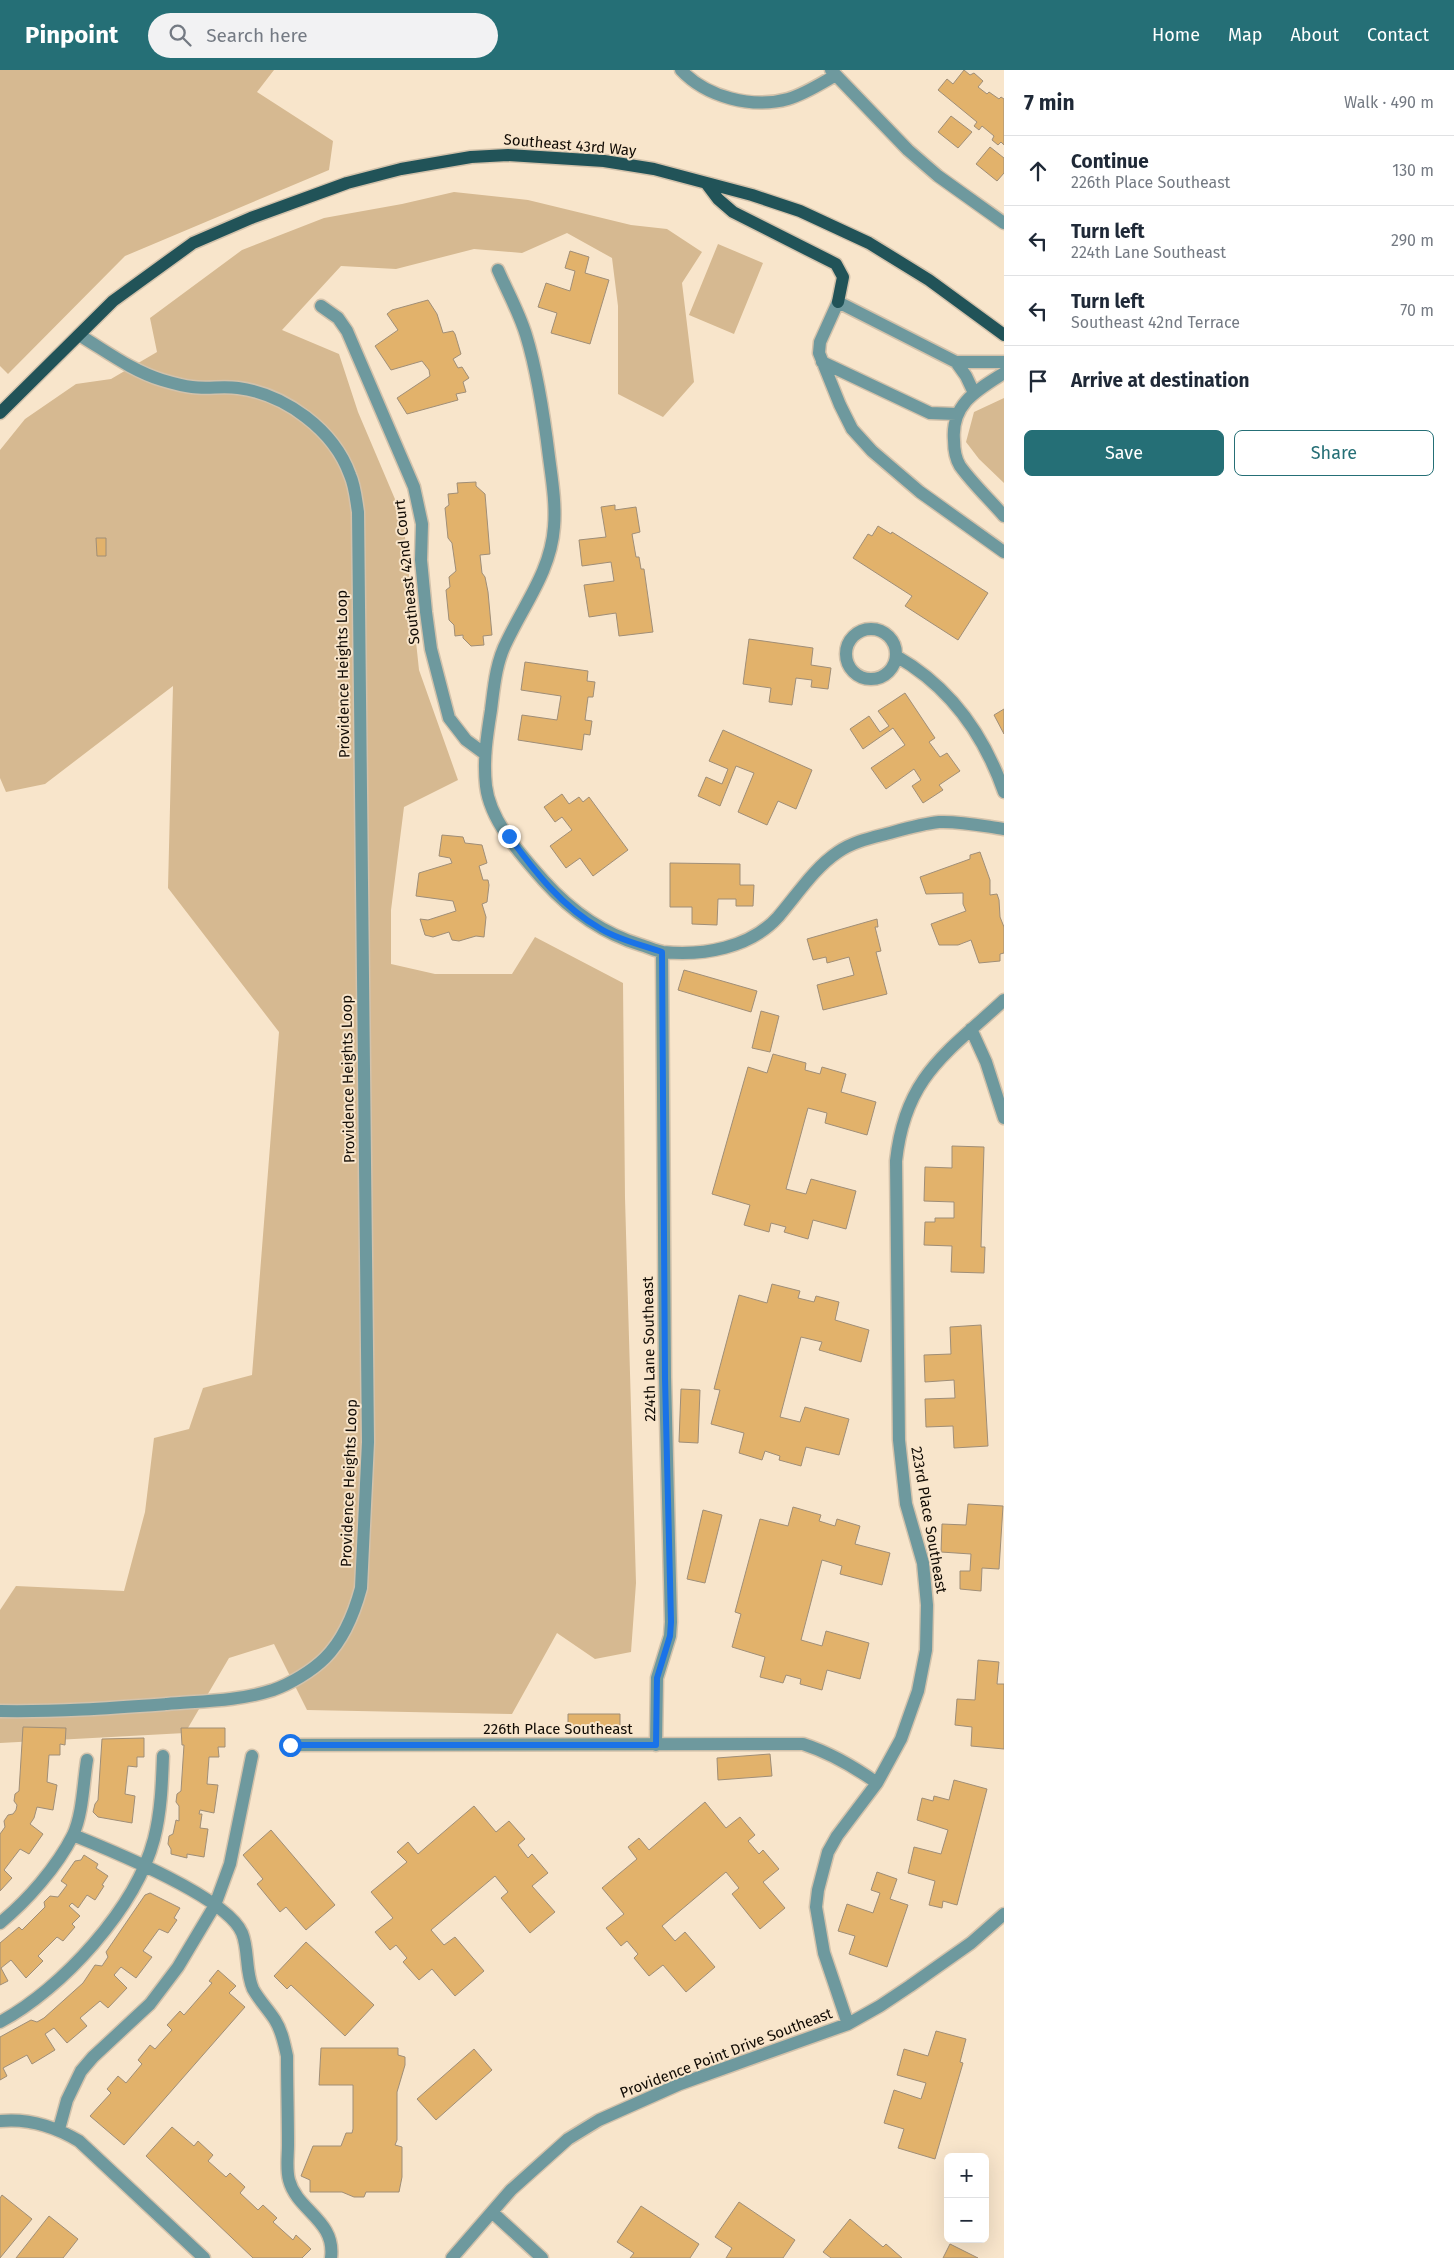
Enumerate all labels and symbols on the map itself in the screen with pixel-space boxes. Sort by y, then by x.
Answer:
street label: Southeast 43rd Way [503,130,638,160]
street label: Southeast 42nd Court [390,498,424,646]
street label: Providence Heights Loop [333,590,353,758]
route end [498,825,521,848]
street label: Providence Heights Loop [338,995,358,1163]
street label: 224th Lane Southeast [639,1276,659,1422]
street label: Providence Heights Loop [337,1399,361,1567]
street label: 223rd Place Southeast [907,1445,951,1595]
street label: 226th Place Southeast [483,1720,633,1738]
route start [279,1734,302,1757]
street label: Providence Point Drive Southeast [617,2004,835,2102]

